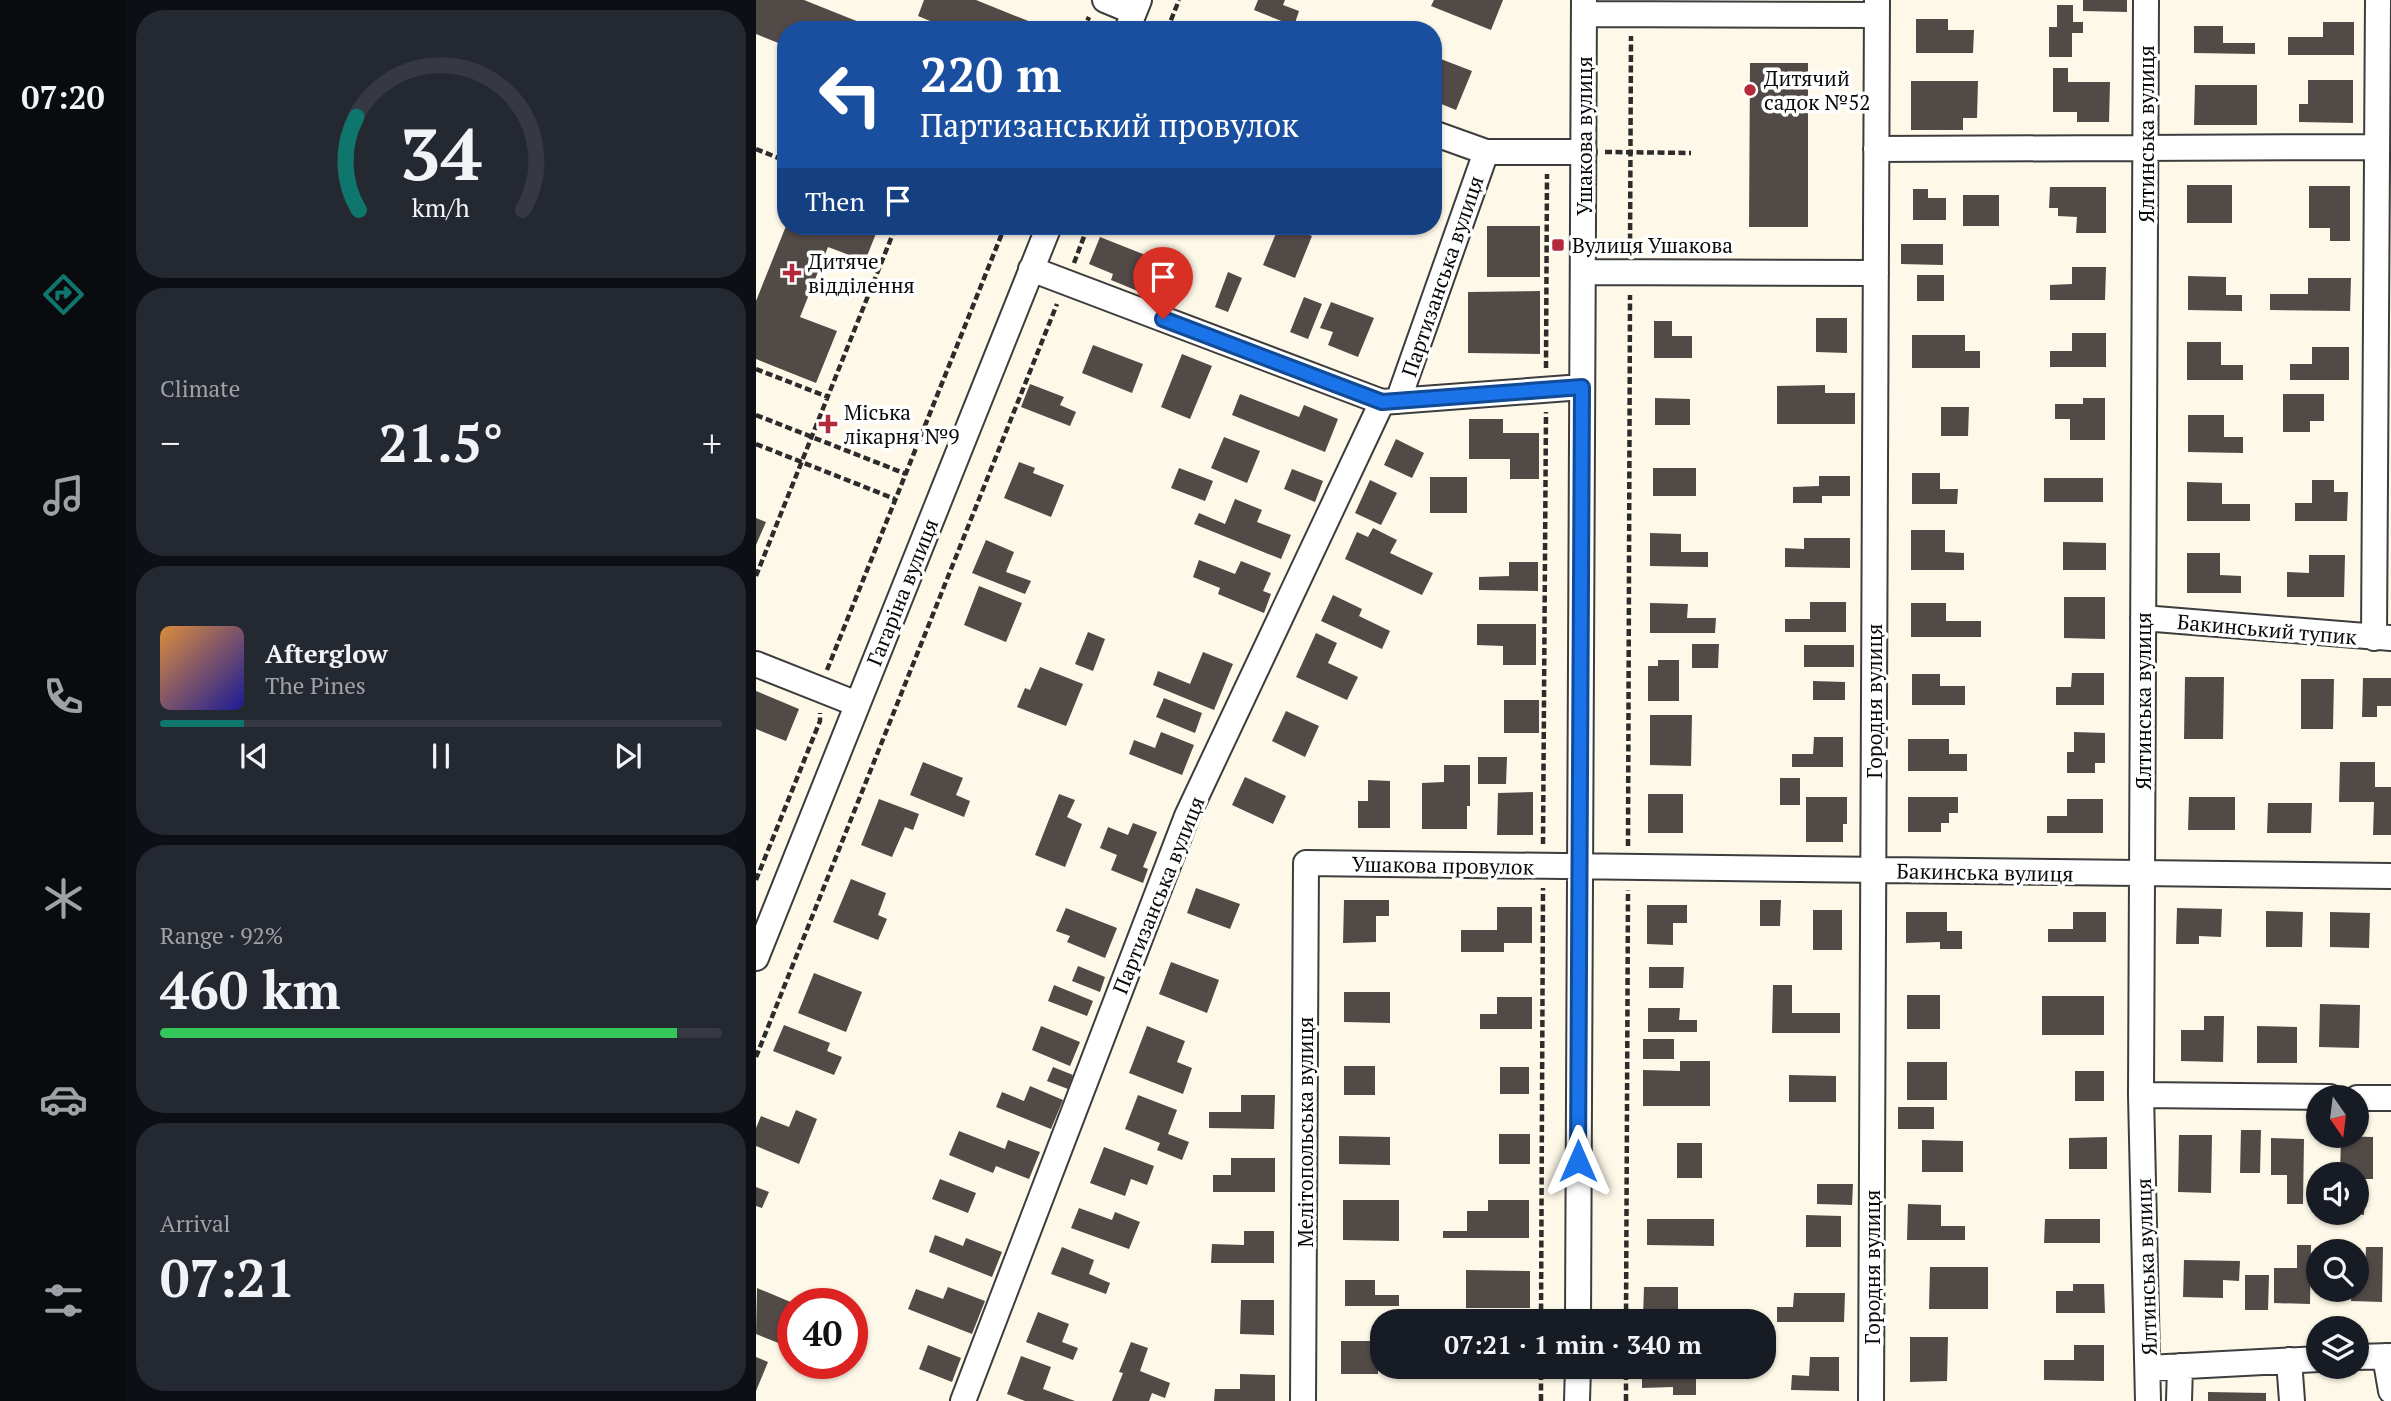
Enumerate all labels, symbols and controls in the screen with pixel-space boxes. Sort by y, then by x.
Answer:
text: 220 m [920,41,1062,106]
street label: Ялтинська вулиця [2132,45,2160,223]
icon: left [805,49,896,140]
street label: Ушакова вулиця [1570,56,1598,216]
place label: Дитячий садок №52 [1764,64,1871,116]
text: 07:20 [21,76,105,118]
marker: Дитячий садок №52 [1742,82,1758,98]
text: 34 [400,104,482,201]
text: Партизанський провулок [920,104,1299,146]
street label: Партизанська вулиця [1394,172,1490,380]
icon: arrive [879,182,917,220]
text: Then [805,184,865,218]
text: km/h [412,191,470,224]
place label: Вулиця Ушакова [1572,231,1733,259]
marker: Вулиця Ушакова [1550,237,1566,253]
place label: Дитяче відділення [808,247,915,299]
pin [1133,247,1193,319]
icon: arrive [1144,258,1182,296]
marker: Дитяче відділення [782,263,802,283]
icon: directions [39,270,88,319]
text: Climate [160,373,240,404]
place label: Міська лікарня №9 [844,398,960,450]
text: 21.5° [378,408,504,477]
marker: Міська лікарня №9 [818,414,838,434]
text: − [160,418,180,468]
text: + [702,418,722,468]
icon: music [39,471,88,520]
street label: Гагаріна вулиця [860,514,944,670]
street label: Бакинський тупик [2176,607,2359,651]
street label: Ялтинська вулиця [2129,612,2157,790]
street label: Городня вулиця [1860,624,1888,778]
text: Afterglow [265,636,388,670]
text: The Pines [265,670,366,701]
icon: phone [39,672,88,721]
icon: previous [235,737,273,775]
icon: pause [422,737,460,775]
icon: next [609,737,647,775]
street label: Партизанська вулиця [1106,792,1210,998]
street label: Ушакова провулок [1352,849,1535,881]
street label: Бакинська вулиця [1896,856,2074,888]
icon: climate [39,874,88,923]
text: Range · 92% [160,920,283,951]
text: 460 km [160,955,341,1024]
street label: Мелітопольська вулиця [1291,1017,1319,1247]
icon: car [39,1075,88,1124]
north arrow [2306,1085,2370,1148]
map controls [2306,1085,2369,1379]
position arrow [1541,1124,1615,1198]
button: sound [2306,1162,2369,1225]
street label: Ялтинська вулиця [2129,1178,2163,1356]
street label: Городня вулиця [1858,1190,1886,1344]
text: Arrival [160,1208,231,1239]
button: search [2306,1239,2369,1302]
text: 07:21 [160,1243,295,1312]
icon: filters [39,1276,88,1325]
speed limit sign: 40 [777,1288,868,1379]
button: layers [2306,1316,2369,1379]
text: 07:21 · 1 min · 340 m [1444,1327,1702,1361]

